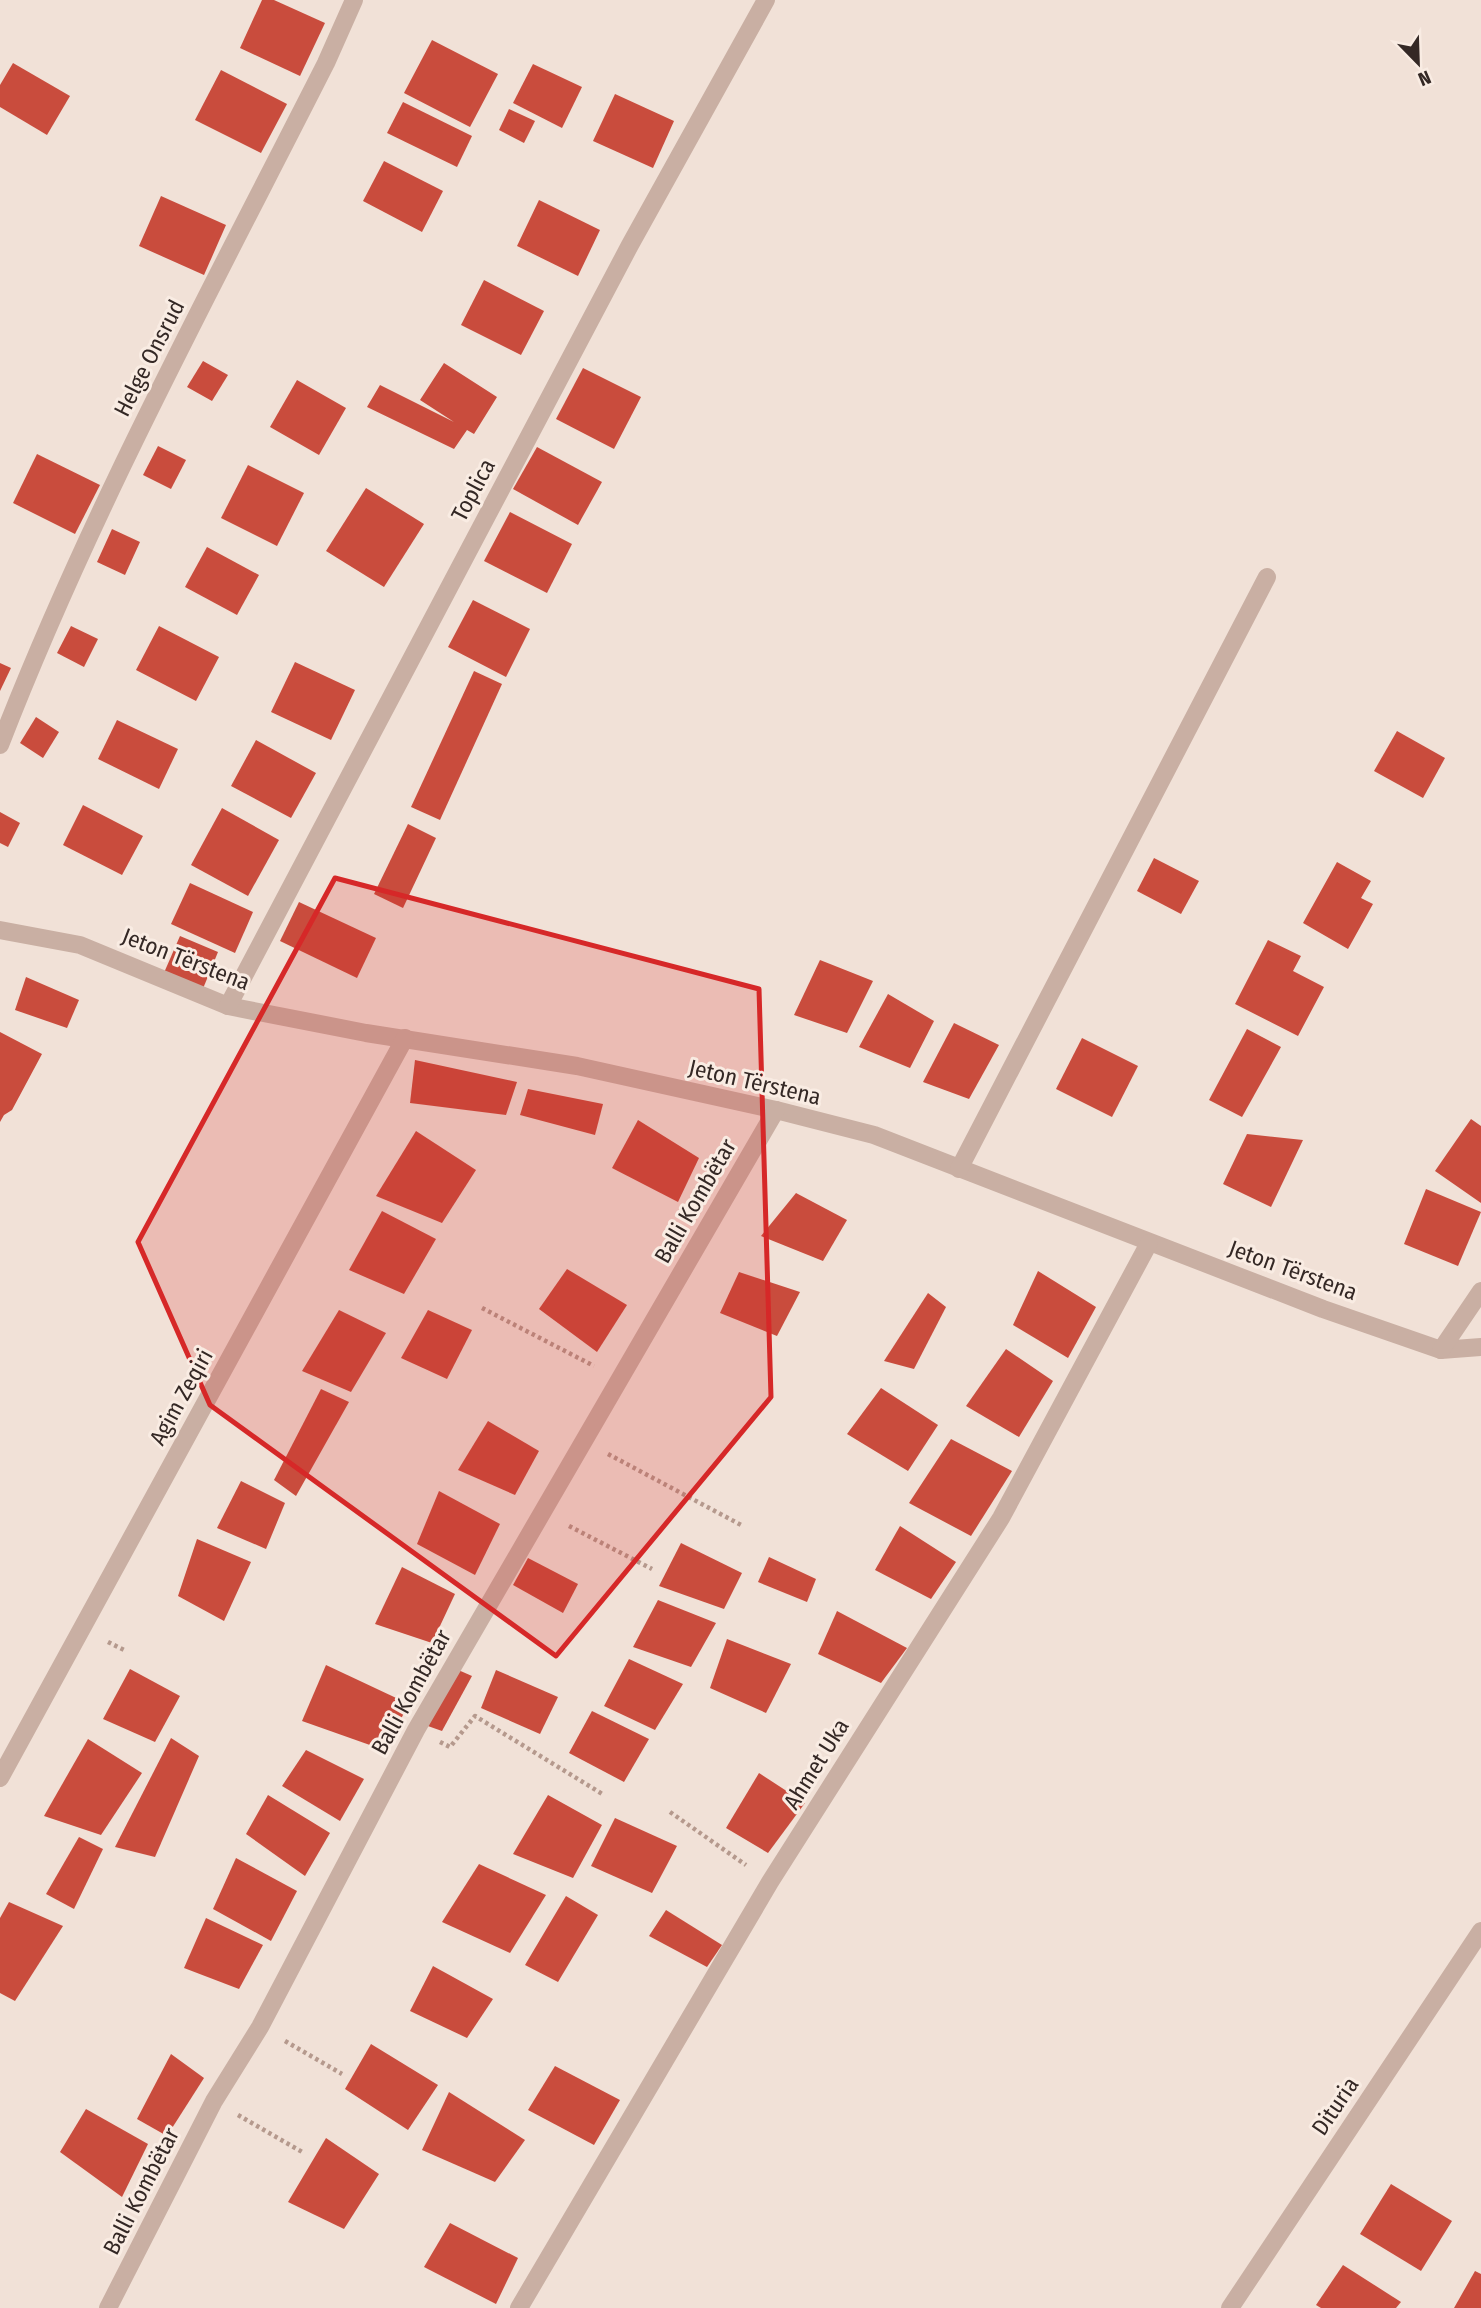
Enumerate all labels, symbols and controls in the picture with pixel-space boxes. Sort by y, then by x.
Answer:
north arrow [1383,28,1453,98]
text: N [1415,65,1434,91]
street label: Helge Onsrud [108,295,190,421]
street label: Toplica [445,454,501,526]
street label: Jeton Tërstena [118,922,254,996]
street label: Jeton Tërstena [686,1053,824,1111]
street label: Balli Kombëtar [648,1134,742,1268]
street label: Jeton Tërstena [1225,1234,1361,1306]
street label: Agim Zeqiri [143,1344,219,1450]
street label: Balli Kombëtar [365,1624,457,1760]
street label: Ahmet Uka [777,1714,855,1814]
street label: Dituria [1306,2072,1364,2140]
street label: Balli Kombëtar [97,2123,185,2259]

